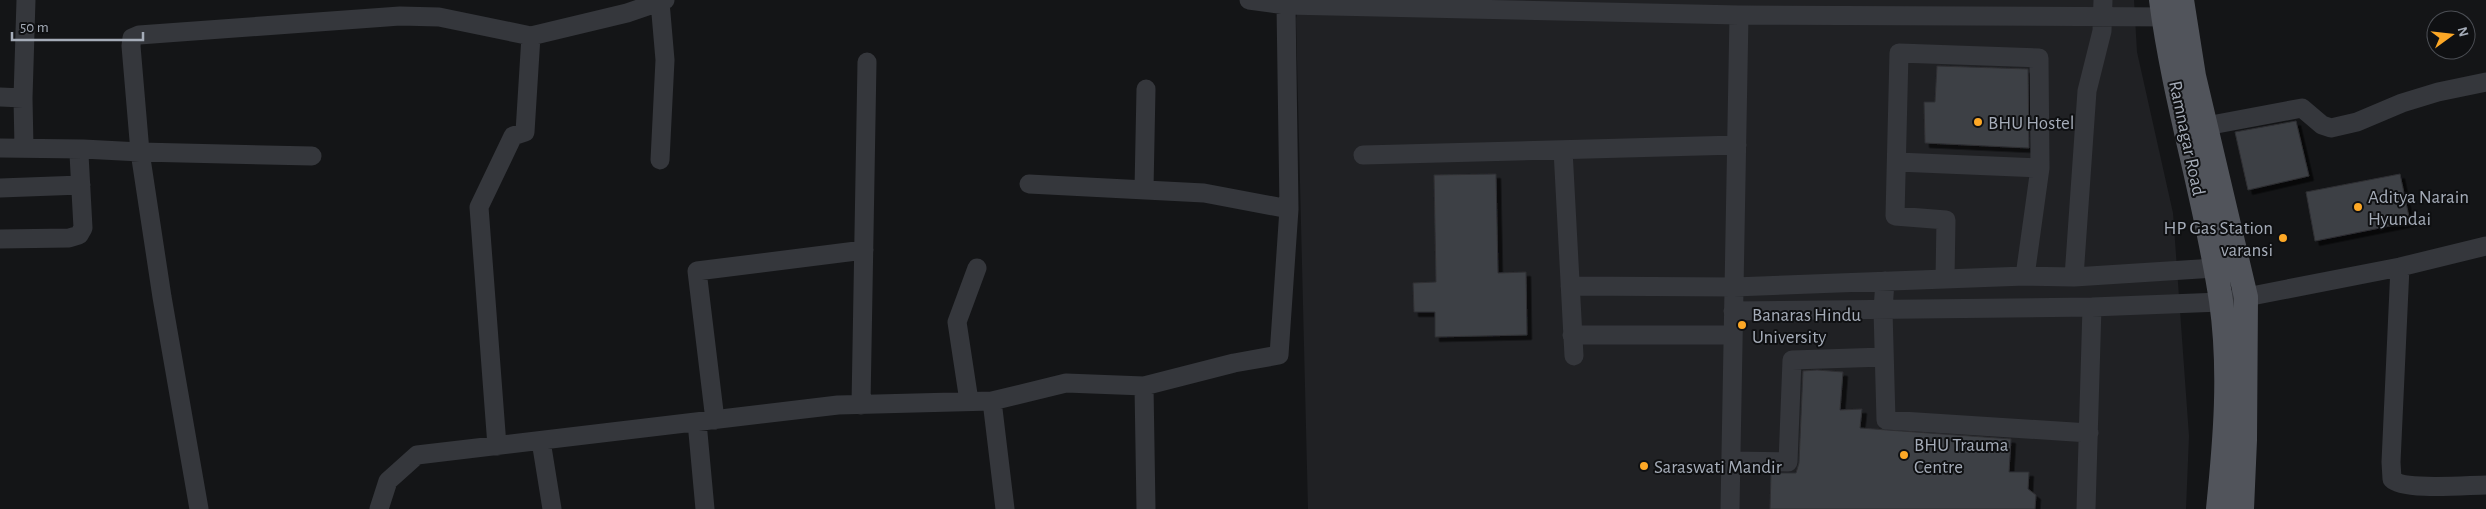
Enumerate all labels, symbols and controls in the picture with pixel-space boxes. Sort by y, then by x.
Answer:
scale bar [12,10,144,42]
north arrow [2426,10,2476,60]
text: 50 m [20,20,49,35]
text: N [2455,25,2471,38]
street label: Ramnagar Road [2165,79,2208,198]
place label: BHU Hostel [1988,114,2074,133]
marker: BHU Hostel [1972,116,1984,128]
place label: Aditya Narain Hyundai [2368,188,2469,229]
marker: Aditya Narain Hyundai [2352,201,2364,213]
place label: HP Gas Station varansi [2163,219,2273,260]
marker: HP Gas Station varansi [2277,232,2289,244]
place label: Banaras Hindu University [1752,306,1861,347]
marker: Banaras Hindu University [1736,319,1748,331]
place label: BHU Trauma Centre [1914,436,2009,477]
marker: BHU Trauma Centre [1898,449,1910,461]
place label: Saraswati Mandir [1654,458,1782,477]
marker: Saraswati Mandir [1638,460,1650,472]

